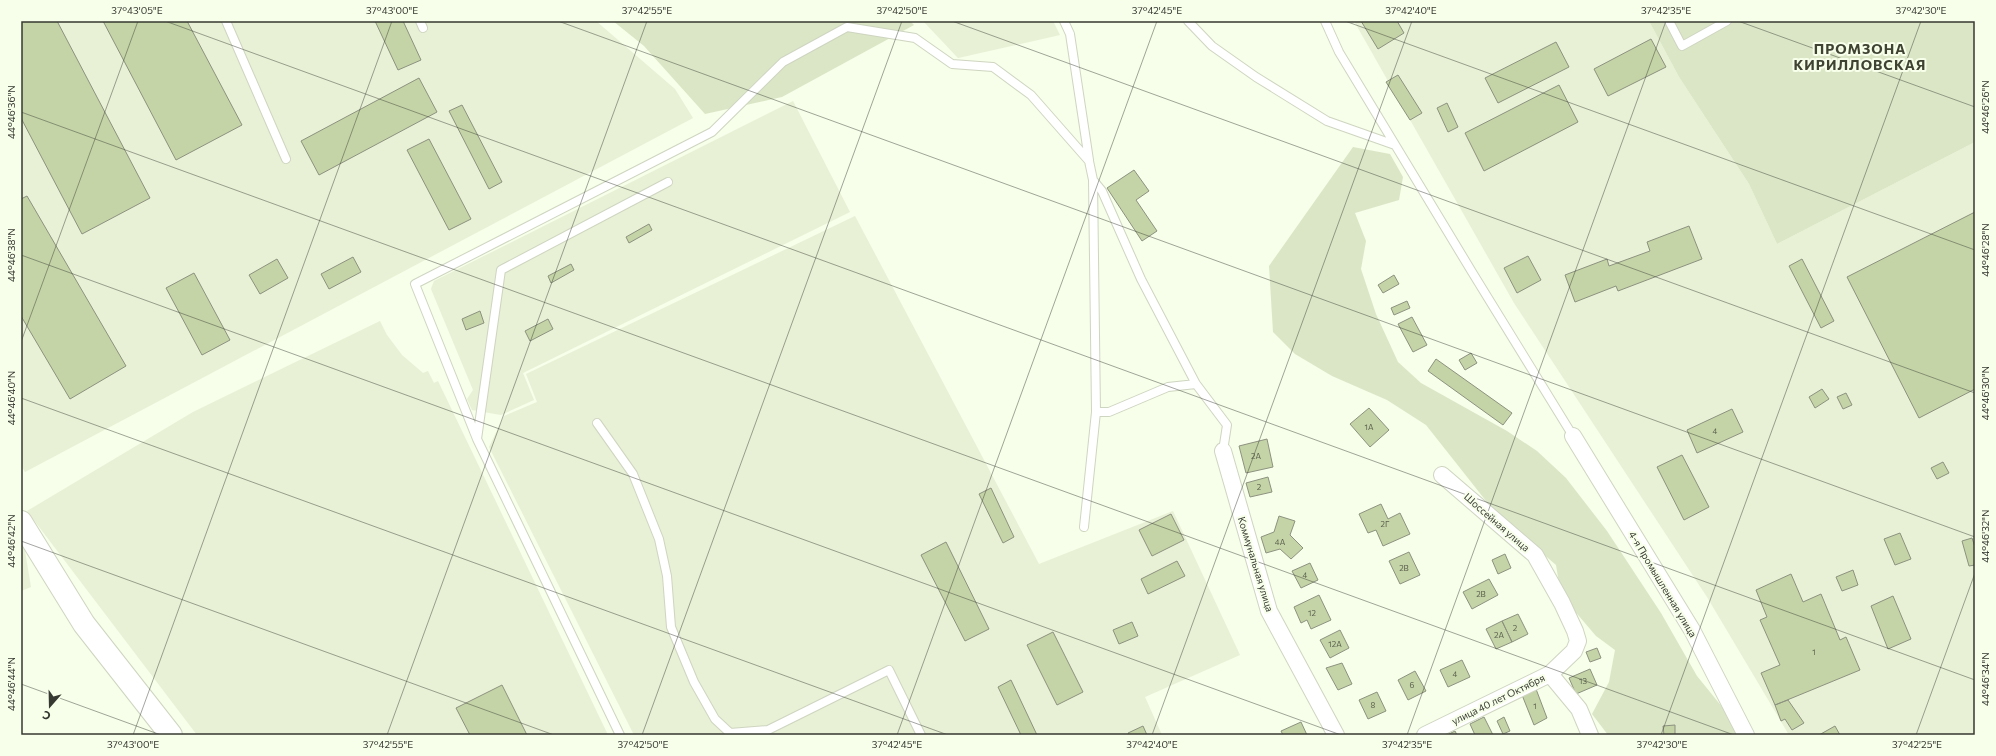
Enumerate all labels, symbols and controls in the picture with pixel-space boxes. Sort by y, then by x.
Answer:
text: 37°43'05"E [111,4,163,16]
text: 37°43'00"E [366,4,418,16]
text: 37°42'55"E [622,4,672,16]
text: 37°42'50"E [876,4,928,16]
text: 37°42'45"E [1132,4,1182,16]
text: 37°42'40"E [1385,4,1437,16]
text: 37°42'35"E [1641,4,1691,16]
text: 37°42'30"E [1895,4,1947,16]
district label: ПРОМЗОНА КИРИЛЛОВСКАЯ [1794,40,1926,73]
text: 44°46'26"N [1979,80,1991,134]
text: 44°46'36"N [5,85,17,139]
text: 44°46'28"N [1979,223,1991,277]
text: 44°46'38"N [5,228,17,282]
text: 44°46'30"N [1979,366,1991,420]
text: 44°46'40"N [5,371,17,425]
house number: 1А [1365,422,1374,432]
house number: 4 [1713,426,1718,436]
house number: 2А [1251,451,1261,461]
house number: 2 [1257,482,1262,492]
street label: Шоссейная улица [1462,490,1532,554]
text: 44°46'32"N [1979,509,1991,563]
text: 44°46'42"N [5,514,17,568]
street label: Коммунальная улица [1236,515,1276,613]
house number: 2Г [1381,519,1390,529]
street label: 4-я Промышленная улица [1627,529,1699,639]
house number: 4А [1275,537,1286,547]
house number: 2В [1399,563,1409,573]
house number: 4 [1303,570,1308,580]
house number: 2В [1476,589,1486,599]
house number: 12 [1308,608,1316,618]
house number: 2 [1513,623,1518,633]
house number: 2А [1494,630,1504,640]
house number: 12А [1328,639,1342,649]
house number: 1 [1812,647,1816,657]
text: 44°46'34"N [1979,652,1991,706]
text: 44°46'44"N [5,657,17,711]
house number: 4 [1453,669,1458,679]
street label: улица 40 лет Октября [1450,671,1546,727]
house number: 13 [1579,676,1587,686]
house number: 6 [1410,680,1415,690]
north arrow [30,686,70,726]
house number: 8 [1371,700,1376,710]
house number: 1 [1533,701,1537,711]
text: С [40,708,52,723]
text: 37°43'00"E [107,738,159,750]
text: 37°42'55"E [363,738,413,750]
text: 37°42'50"E [617,738,669,750]
text: 37°42'45"E [872,738,922,750]
text: 37°42'40"E [1126,738,1178,750]
text: 37°42'35"E [1382,738,1432,750]
text: 37°42'30"E [1636,738,1688,750]
text: 37°42'25"E [1892,738,1942,750]

